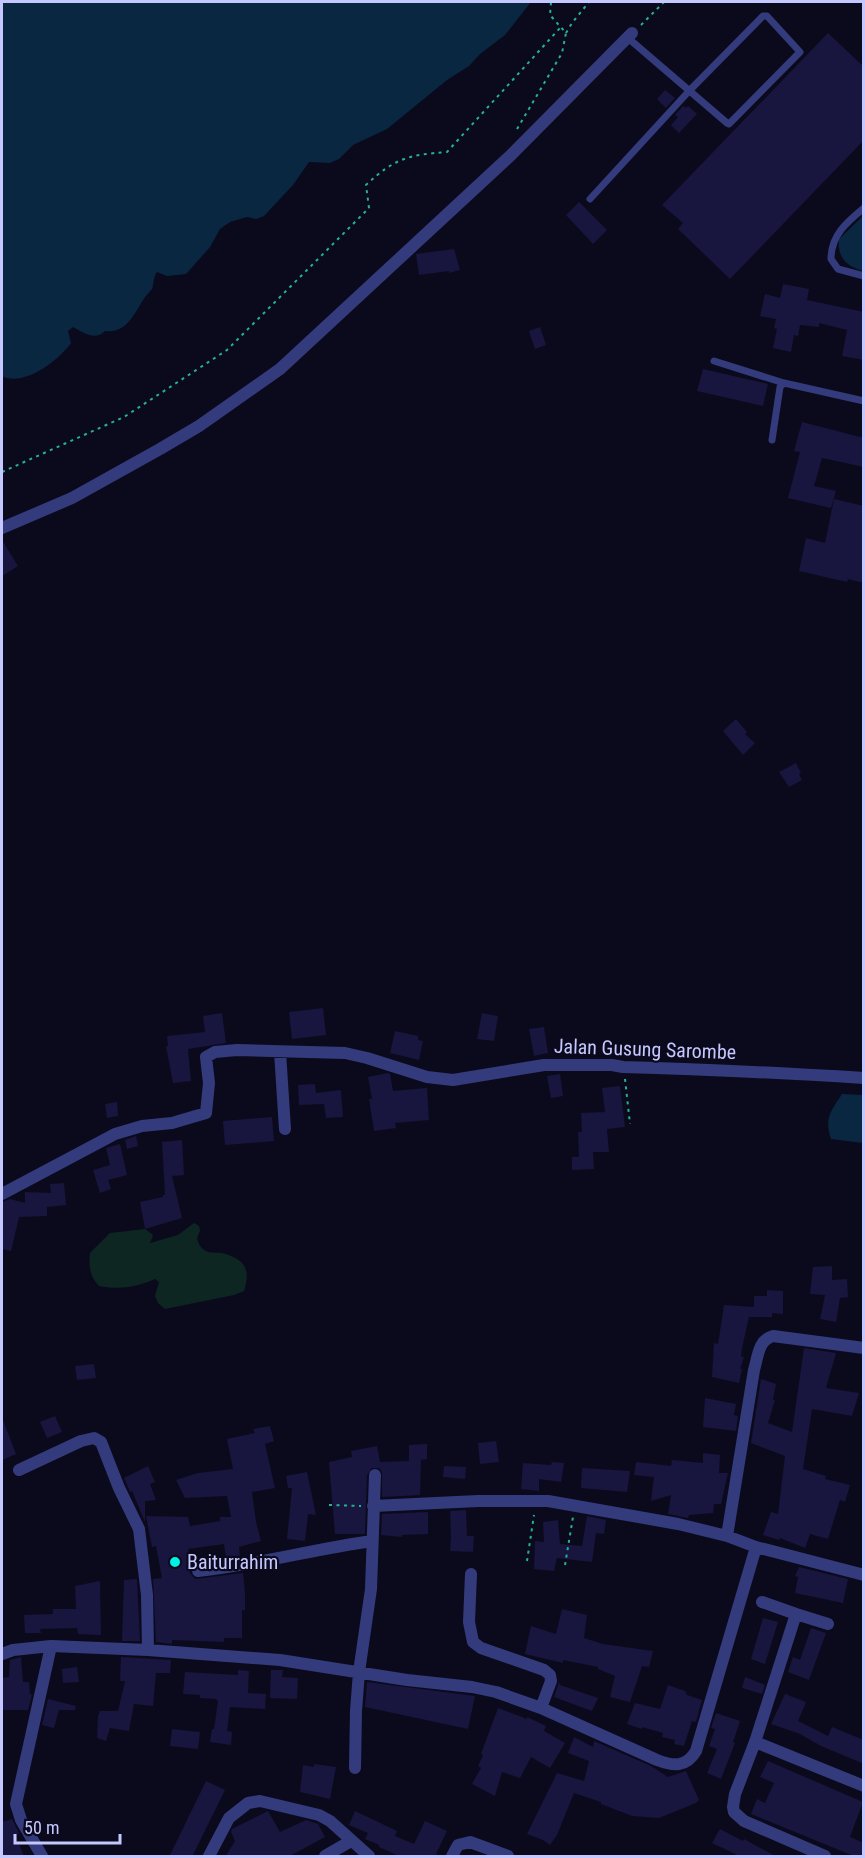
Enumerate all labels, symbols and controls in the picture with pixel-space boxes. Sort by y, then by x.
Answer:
street label: Jalan Gusung Sarombe [553,1034,737,1064]
place label: Baiturrahim [187,1550,278,1574]
marker: Baiturrahim [168,1555,182,1569]
scale bar [15,1807,120,1845]
text: 50 m [24,1817,59,1838]

